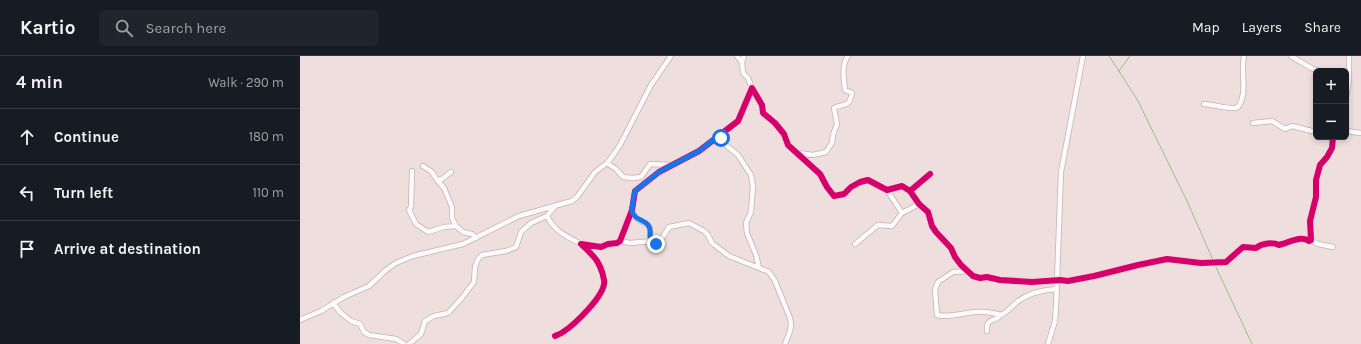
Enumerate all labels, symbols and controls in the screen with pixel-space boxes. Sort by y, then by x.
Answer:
search box [99,10,379,46]
text: Kartio [20,17,75,39]
icon: search [113,17,135,39]
text: Search here [145,19,226,37]
text: Map [1192,19,1220,36]
text: Layers [1242,19,1282,36]
text: Share [1304,19,1341,36]
map controls [1313,68,1349,140]
button: + [1313,68,1349,104]
text: 4 min [16,72,63,92]
text: Walk · 290 m [208,75,284,90]
button: − [1313,104,1349,140]
icon: ahead [16,126,38,148]
text: Continue [54,128,119,146]
text: 180 m [249,129,284,144]
route start [712,129,730,147]
icon: left [16,182,38,204]
text: Turn left [54,184,113,202]
text: 110 m [252,185,284,200]
route end [647,235,665,253]
icon: arrive [16,238,38,260]
text: Arrive at destination [54,240,201,258]

